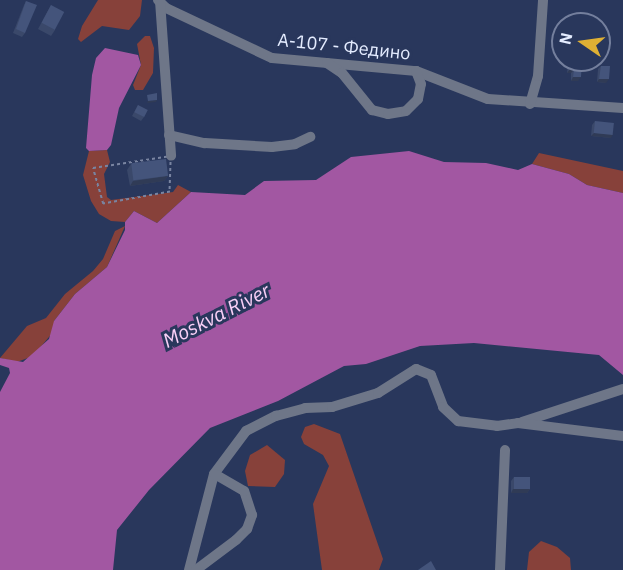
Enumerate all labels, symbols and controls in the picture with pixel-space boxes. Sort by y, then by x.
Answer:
north arrow [551,12,611,72]
street label: А-107 - Федино [276,29,412,65]
text: N [554,31,576,46]
water label: Moskva River [158,278,274,352]

